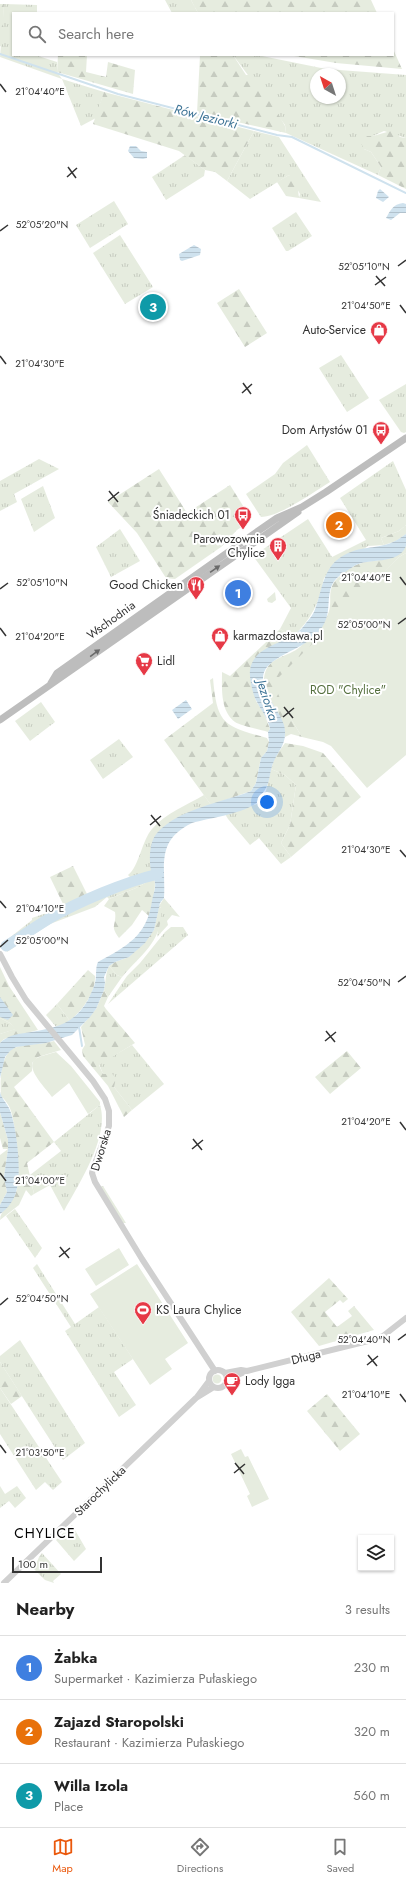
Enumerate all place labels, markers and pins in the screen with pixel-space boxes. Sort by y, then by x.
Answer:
pin: 3 [140,292,166,322]
shop icon: Auto-Service [369,320,389,345]
place label: Auto-Service [303,321,366,339]
bus stop icon: Dom Artystów 01 [371,420,391,445]
place label: Dom Artystów 01 [282,421,368,439]
bus stop icon: Śniadeckich 01 [233,505,253,530]
place label: Śniadeckich 01 [153,506,230,524]
pin: 2 [326,510,352,540]
place label: Parowozownia Chylice [193,530,265,562]
building icon: Parowozownia Chylice [268,536,288,561]
restaurant icon: Good Chicken [186,575,206,600]
place label: Good Chicken [109,576,183,594]
pin: 1 [225,578,251,608]
shop icon: karmazdostawa.pl [210,626,230,651]
place label: karmazdostawa.pl [233,627,323,645]
supermarket icon: Lidl [134,651,154,676]
place label: Lidl [157,652,175,670]
sports icon: KS Laura Chylice [133,1300,153,1325]
place label: KS Laura Chylice [156,1301,241,1319]
cafe icon: Lody Igga [222,1371,242,1396]
place label: Lody Igga [245,1372,295,1390]

